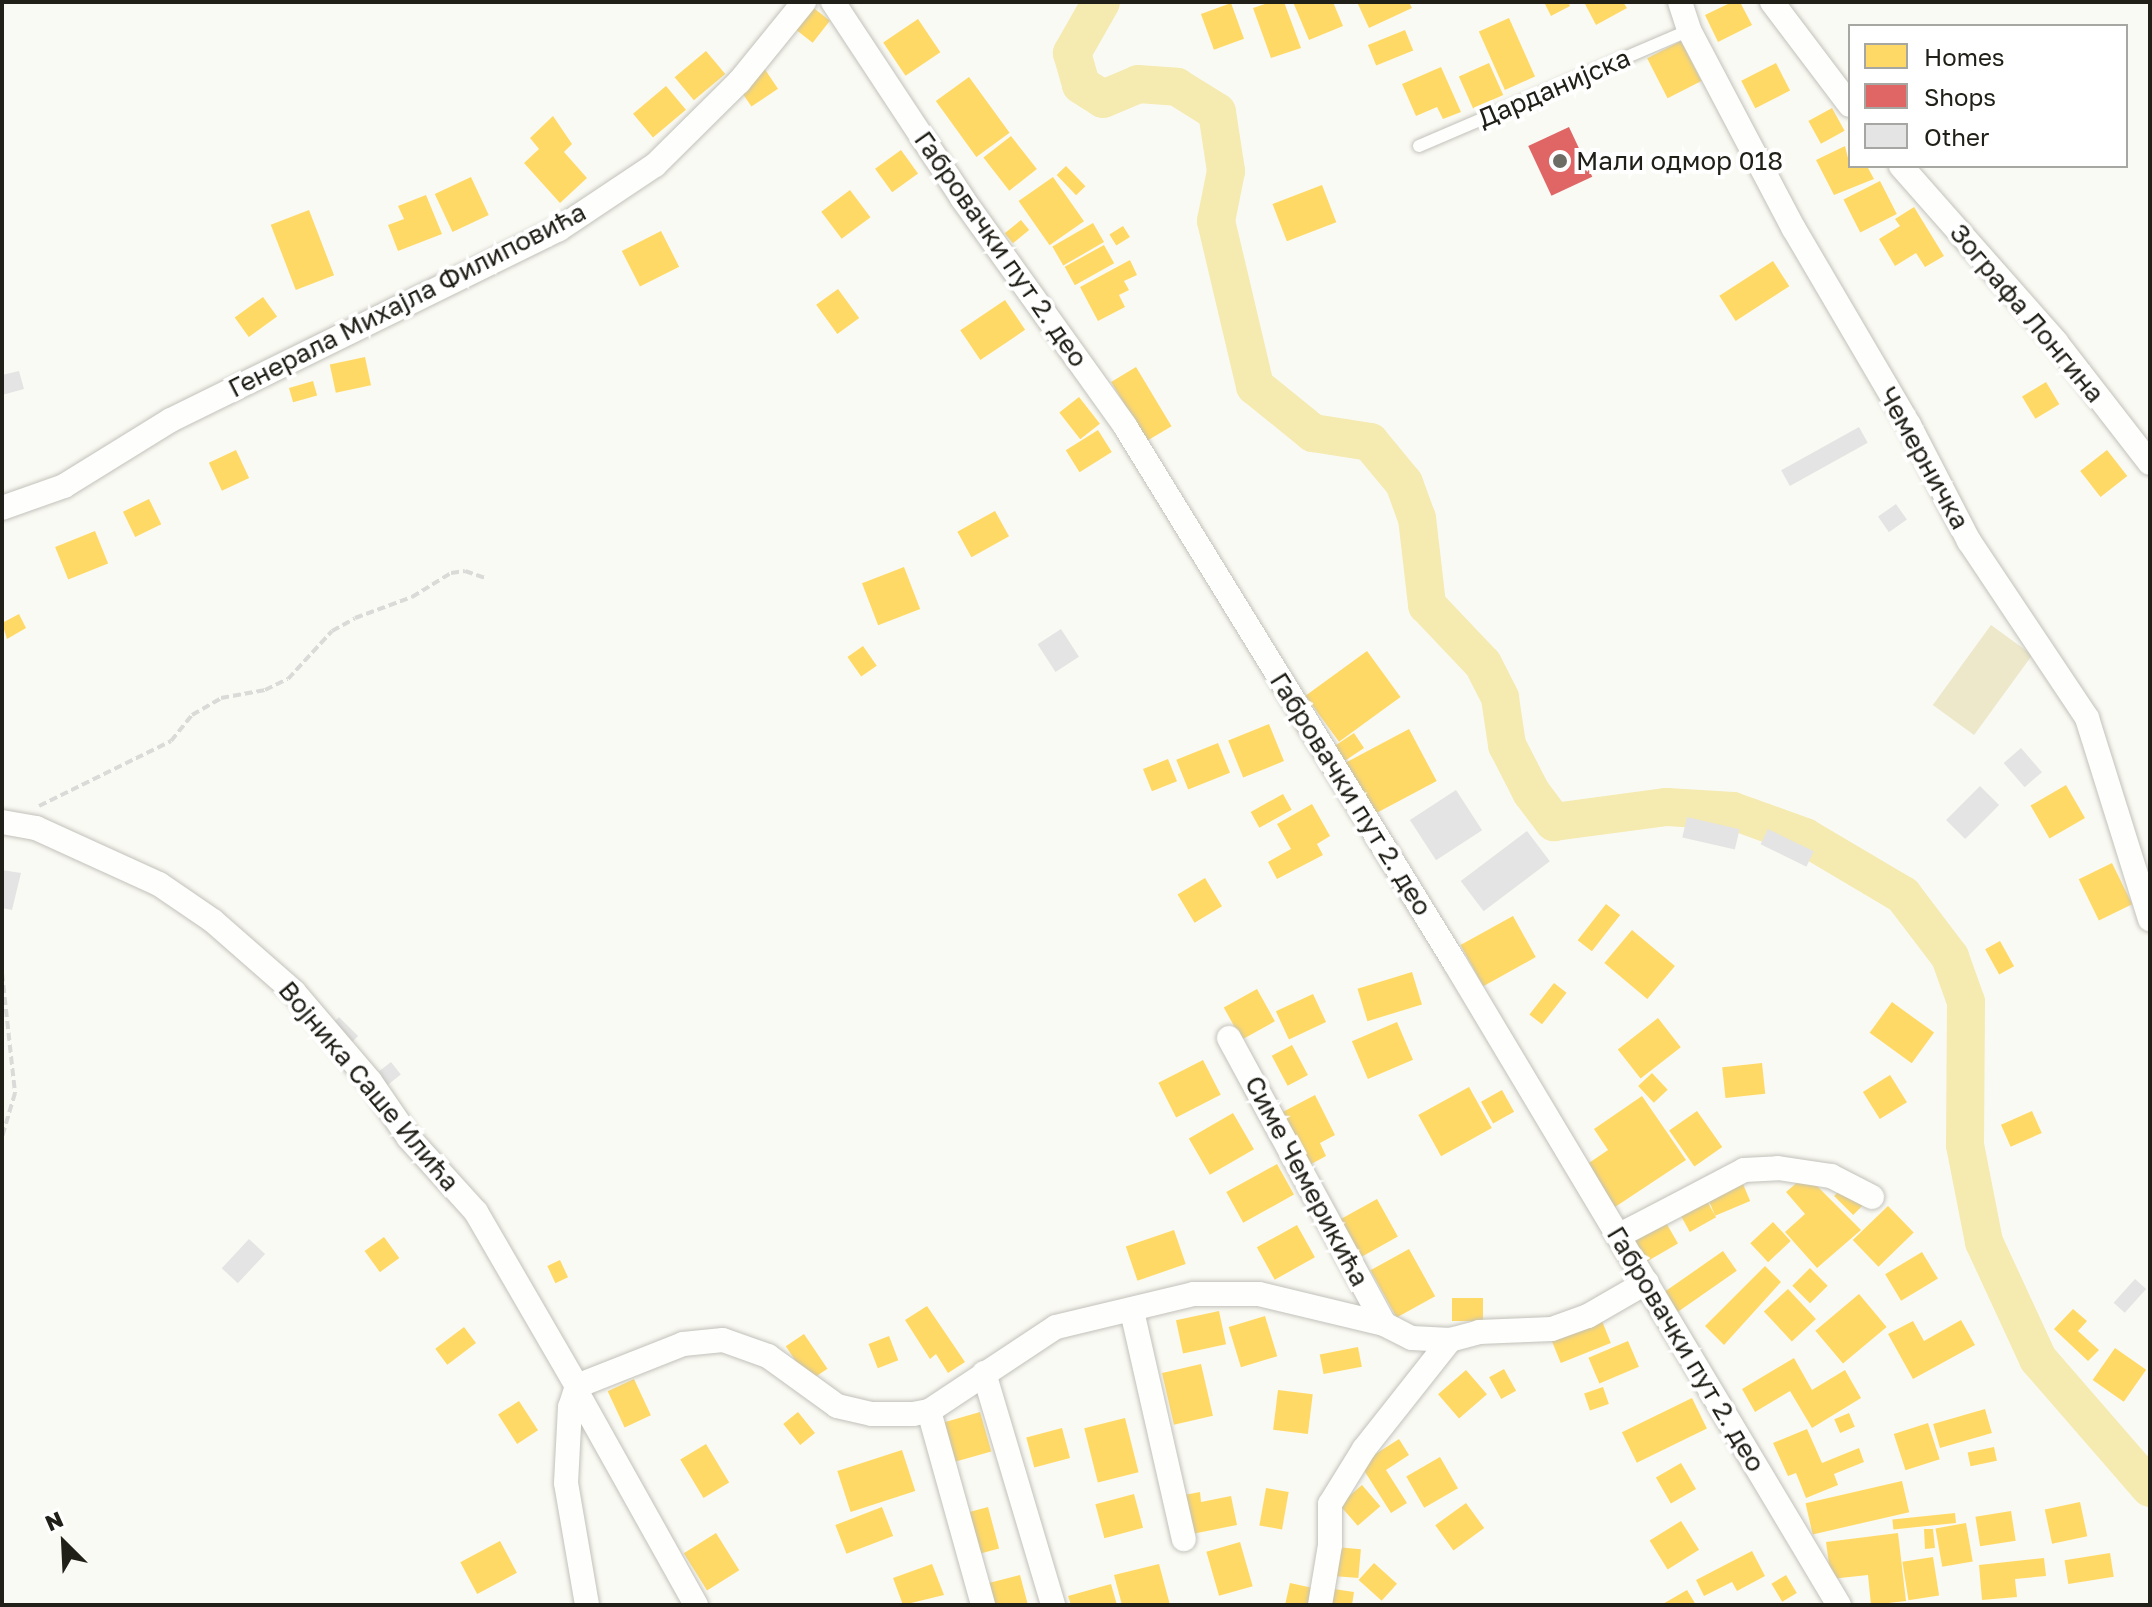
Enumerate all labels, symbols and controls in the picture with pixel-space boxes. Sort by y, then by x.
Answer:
legend [1848,24,2128,168]
street label: Дарданијска [1473,42,1635,134]
text: Homes [1924,42,2005,71]
text: Shops [1924,82,1996,111]
text: Other [1924,122,1989,151]
street label: Габровачки пут 2. део [908,125,1094,373]
place label: Мали одмор 018 [1576,145,1783,177]
marker: Мали одмор 018 [1551,152,1569,170]
street label: Генерала Михајла Филиповића [223,196,591,404]
street label: Зографа Лонгина [1943,217,2111,409]
street label: Чемерничка [1872,381,1976,535]
street label: Габровачки пут 2. део [1263,667,1439,921]
street label: Војника Саше Илића [272,975,466,1197]
street label: Симе Чемерикића [1238,1071,1376,1291]
street label: Габровачки пут 2. део [1600,1221,1772,1477]
north arrow [24,1503,104,1583]
text: N [41,1505,67,1536]

